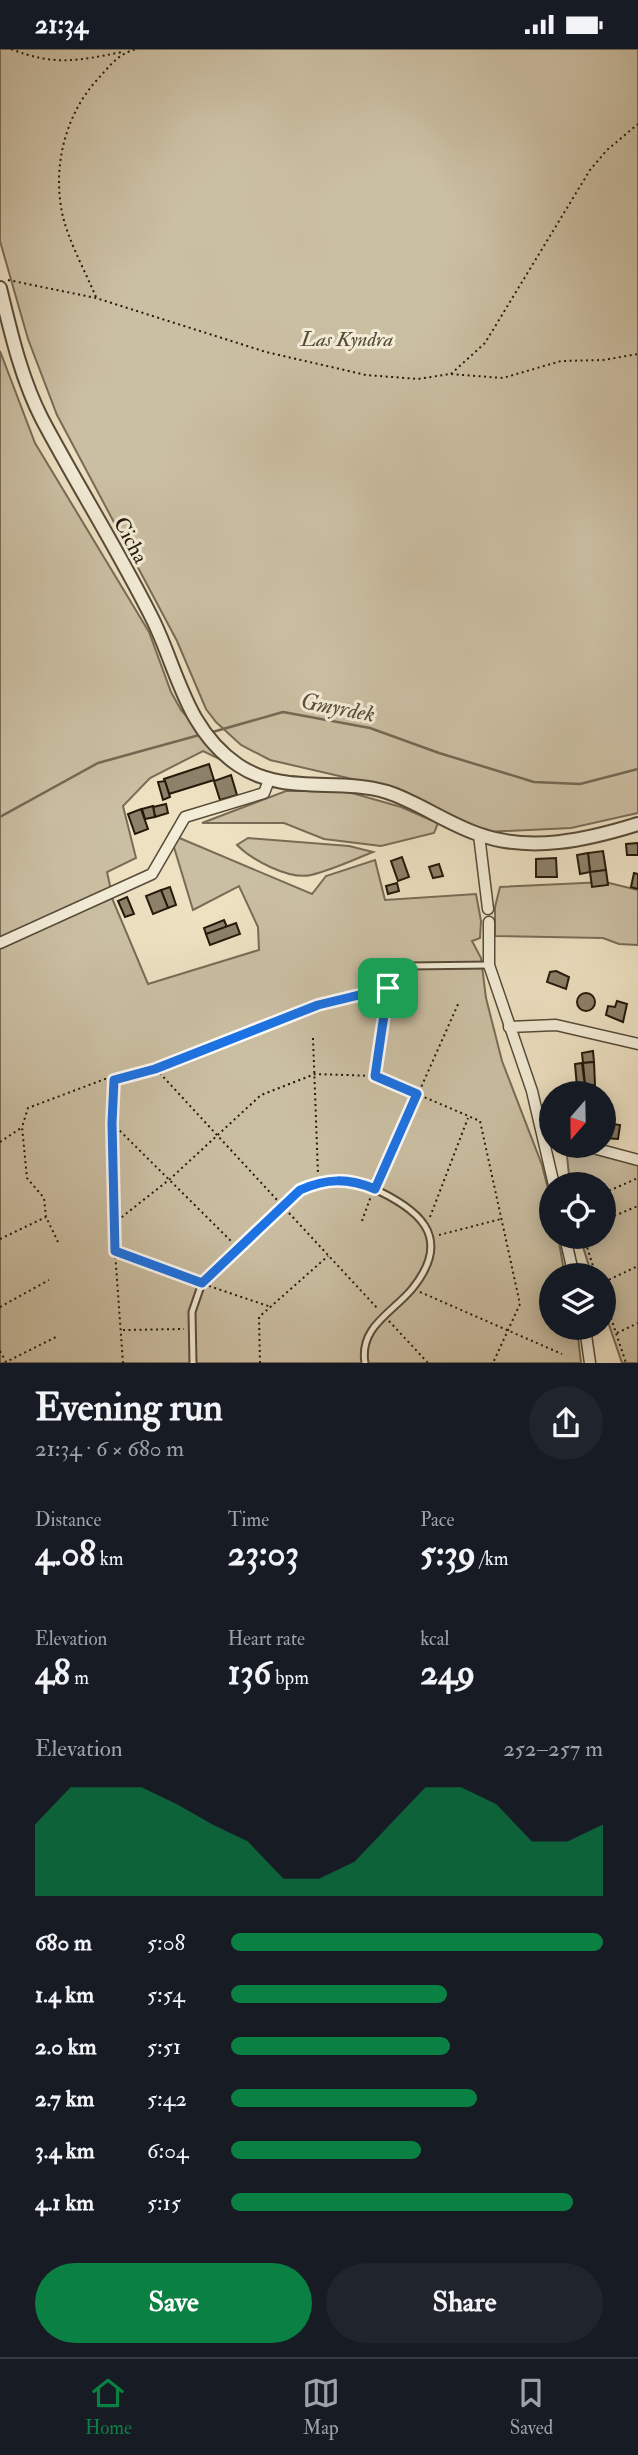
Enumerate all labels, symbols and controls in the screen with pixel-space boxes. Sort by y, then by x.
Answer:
text: 21:34 [35,9,88,41]
park label: Las Kyndra [300,326,394,353]
street label: Cicha [107,512,154,568]
water label: Gmyrdek [298,686,377,729]
pin [358,958,418,1018]
icon: arrive [369,969,407,1007]
north arrow [539,1081,616,1159]
map controls [539,1081,616,1340]
button: locate [539,1172,616,1249]
button: layers [539,1263,616,1340]
text: Evening run [35,1384,223,1432]
button: share [529,1386,603,1460]
text: 21:34 · 6 × 680 m [35,1434,184,1463]
text: Distance [35,1508,101,1532]
text: Time [228,1508,269,1532]
text: Pace [420,1508,454,1532]
text: 4.08 [35,1532,96,1576]
text: 23:03 [228,1532,299,1576]
text: 5:39 [420,1532,476,1576]
text: km [96,1547,124,1571]
text: /km [476,1547,508,1571]
text: Elevation [35,1627,107,1651]
text: Heart rate [228,1627,305,1651]
text: kcal [420,1627,449,1651]
text: 48 [35,1651,70,1695]
text: 136 [228,1651,271,1695]
text: 249 [420,1651,475,1695]
text: m [70,1666,89,1690]
text: bpm [271,1666,309,1690]
text: Elevation [35,1734,123,1763]
text: 252–257 m [503,1734,603,1763]
text: 680 m [35,1928,92,1957]
text: 5:08 [147,1928,185,1957]
text: 1.4 km [35,1980,94,2009]
text: 5:54 [147,1980,185,2009]
text: 2.0 km [35,2032,97,2061]
text: 5:51 [147,2032,181,2061]
text: 2.7 km [35,2084,94,2113]
text: 5:42 [147,2084,187,2113]
text: 3.4 km [35,2136,95,2165]
text: 6:04 [147,2136,188,2165]
text: 4.1 km [35,2188,94,2217]
text: 5:15 [147,2188,181,2217]
button: Save [35,2263,312,2343]
button: Share [326,2263,603,2343]
tab: Home [85,2374,132,2440]
tab: Map [302,2374,340,2440]
tab: Saved [510,2374,553,2440]

